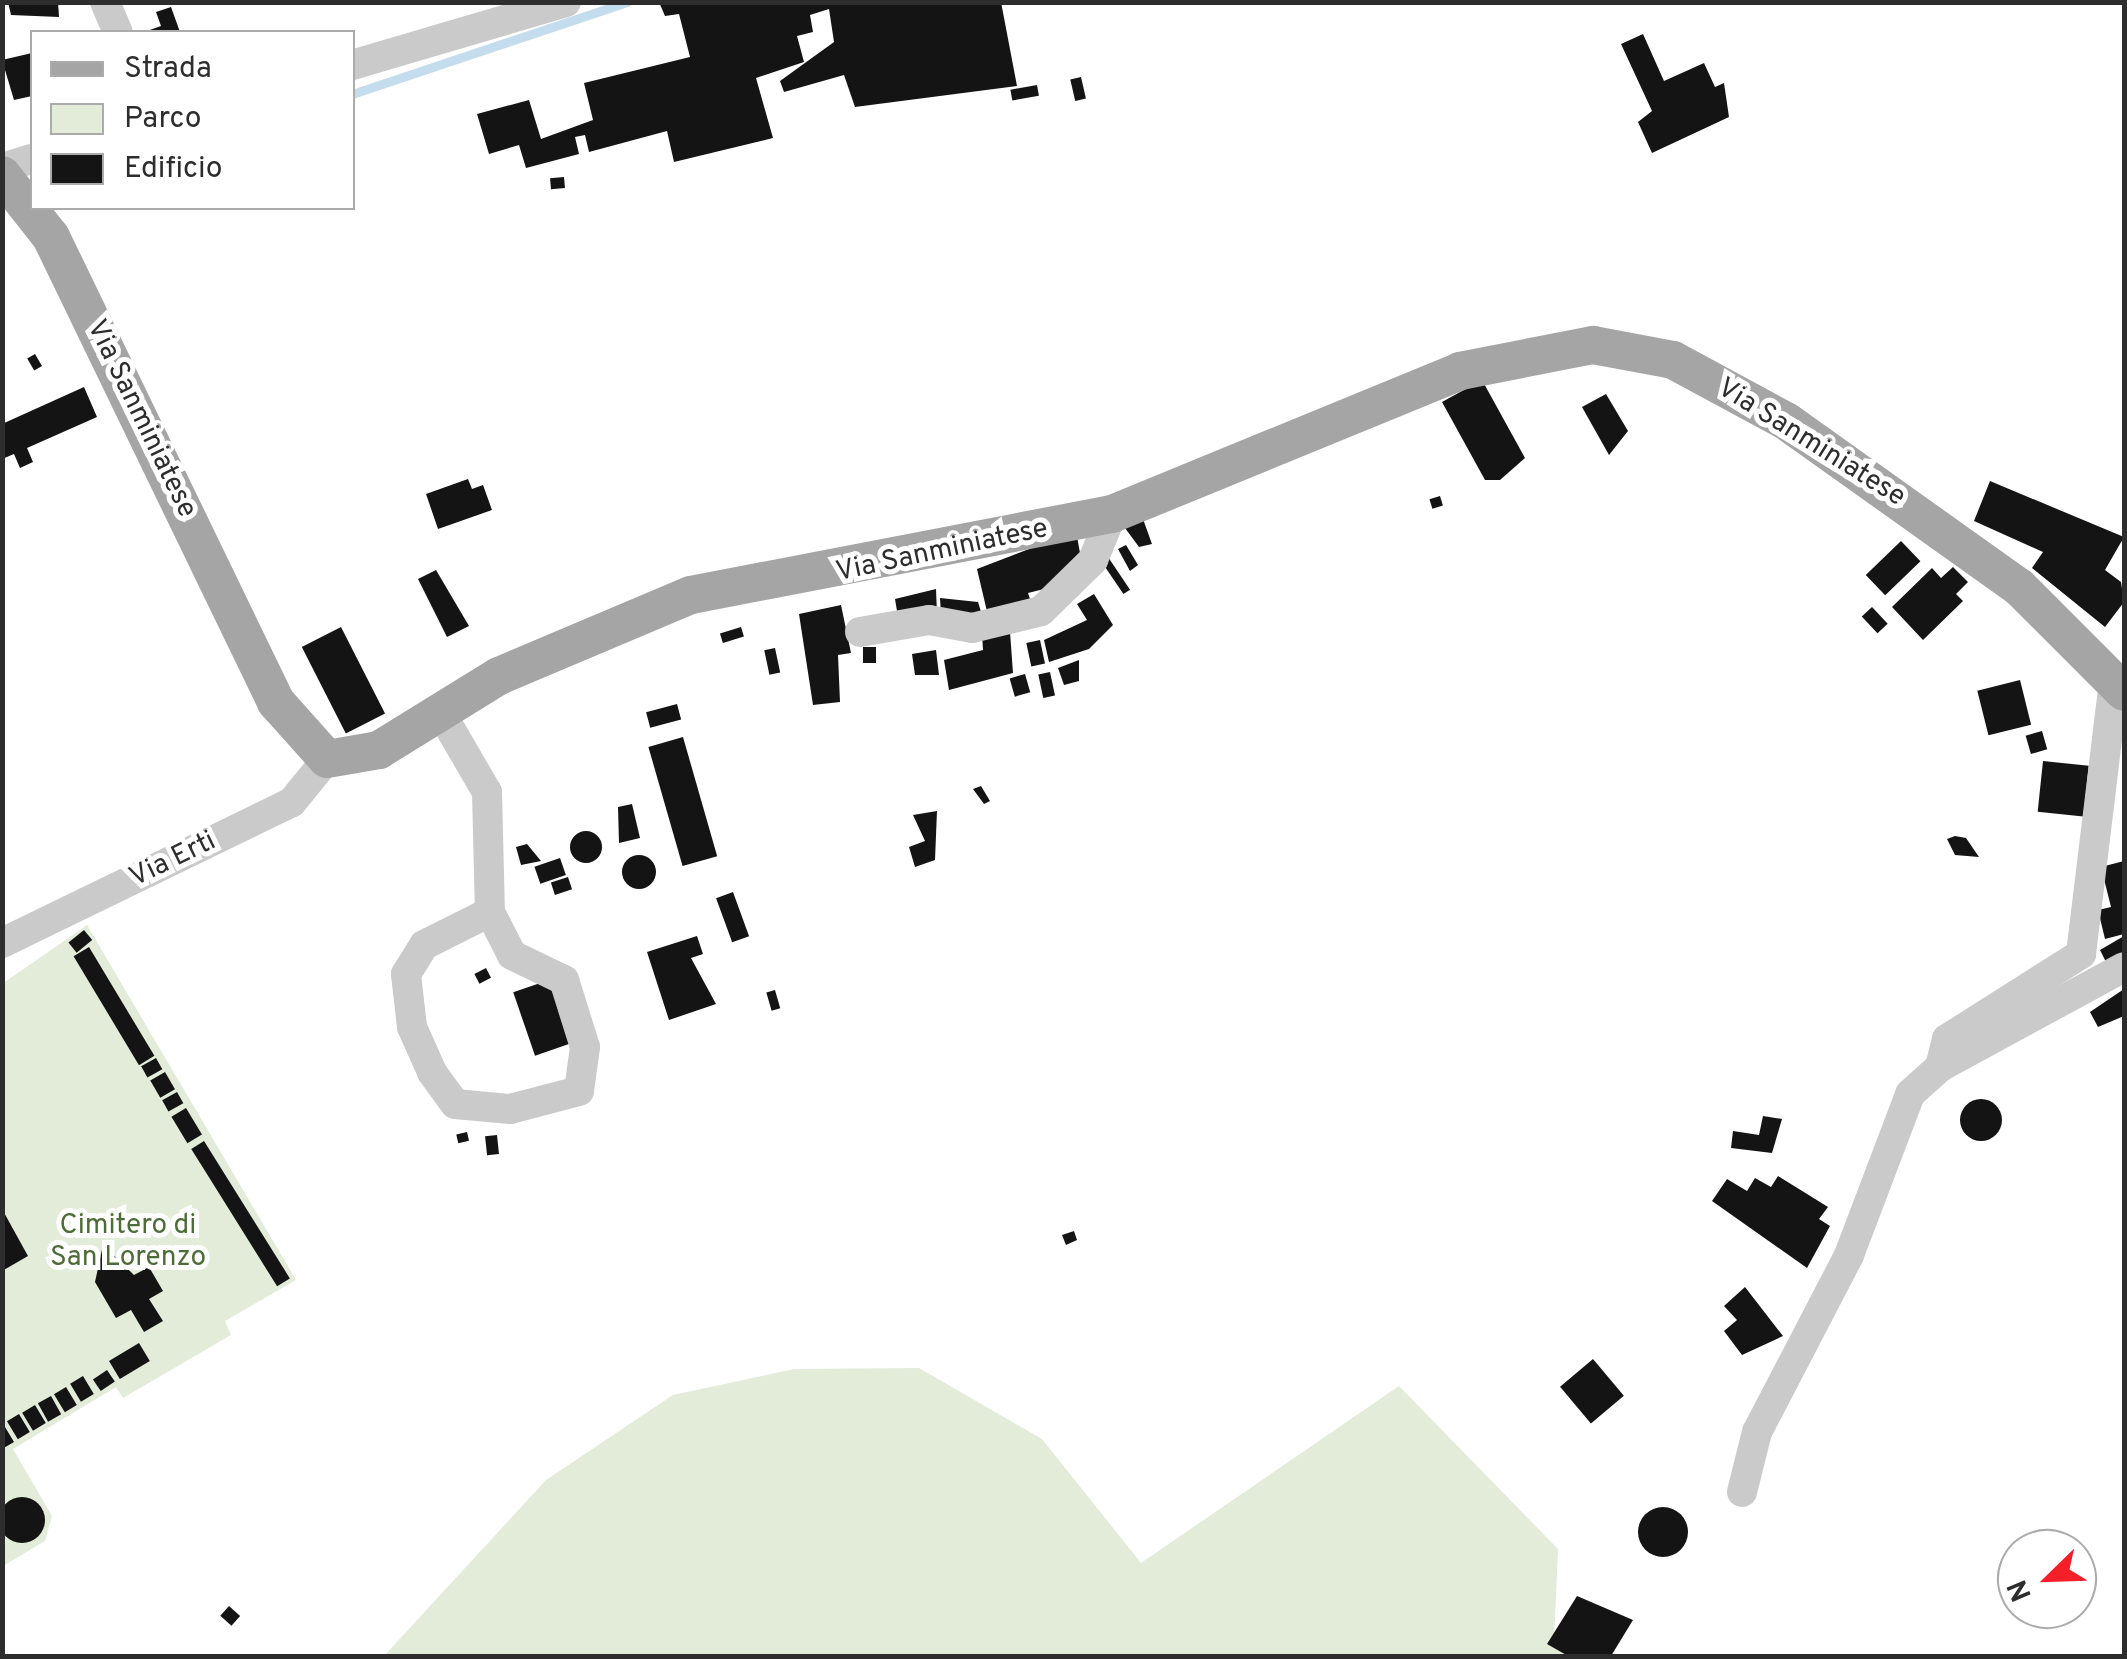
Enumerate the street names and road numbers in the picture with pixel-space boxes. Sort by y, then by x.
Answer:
street label: Via Sanminiatese [79,315,203,523]
street label: Via Sanminiatese [1711,372,1911,514]
street label: Via Sanminiatese [833,512,1051,590]
street label: Via Erti [124,825,222,895]

